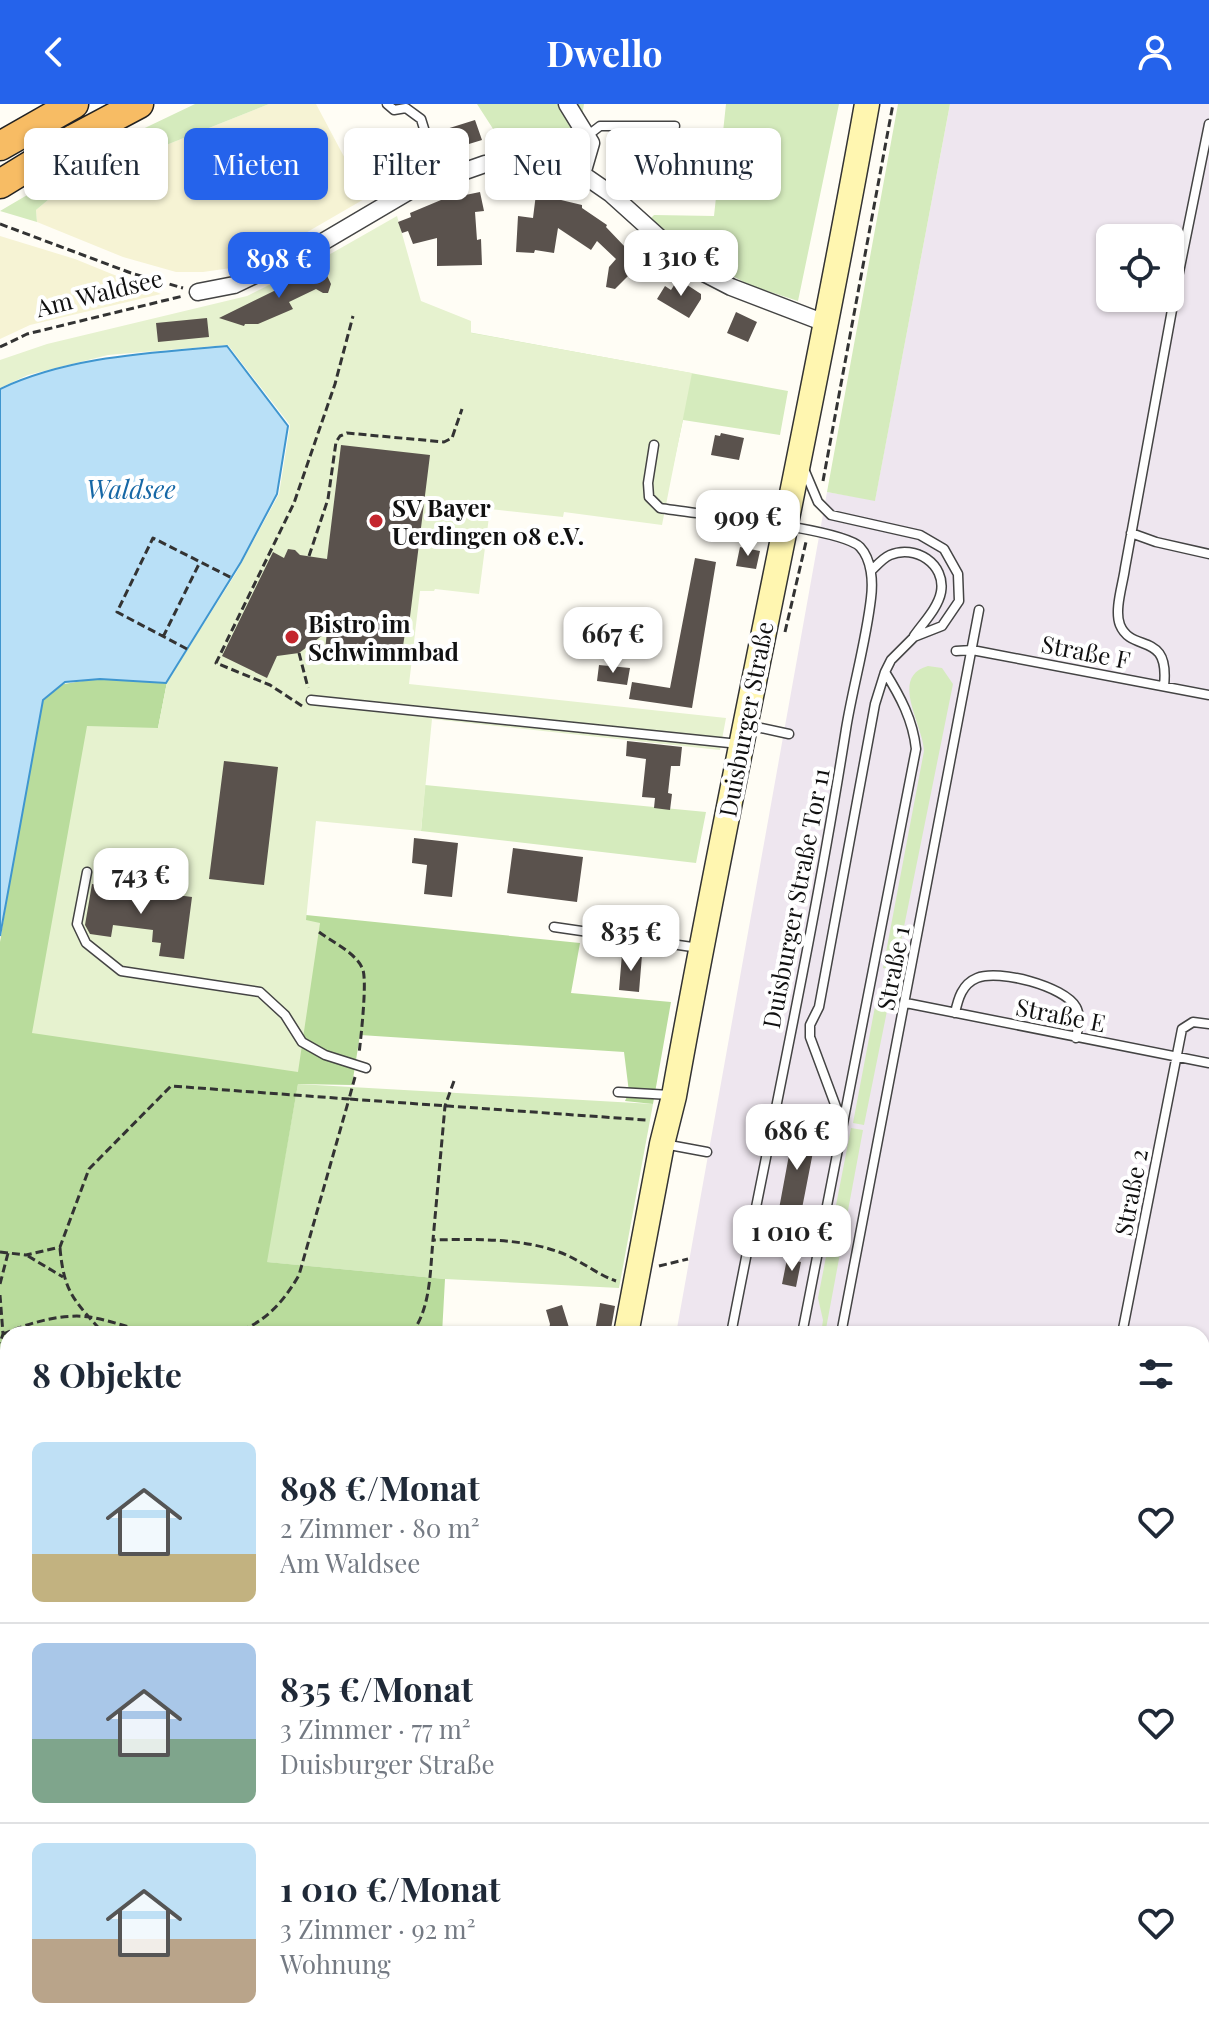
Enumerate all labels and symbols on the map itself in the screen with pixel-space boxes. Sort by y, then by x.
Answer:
pin: 1 310 € [607,230,755,298]
pin: 898 € [223,232,335,300]
street label: Am Waldsee [31,261,166,323]
water label: Waldsee [86,471,176,506]
pin: 909 € [692,490,804,558]
place label: SV Bayer Uerdingen 08 e.V. [392,491,584,551]
marker: SV Bayer Uerdingen 08 e.V. [367,512,385,530]
place label: Bistro im Schwimmbad [308,607,459,667]
pin: 667 € [557,607,669,675]
street label: Duisburger Straße [710,619,780,819]
street label: Straße F [1039,627,1133,675]
marker: Bistro im Schwimmbad [283,628,301,646]
street label: Duisburger Straße Tor 11 [754,765,836,1031]
pin: 743 € [85,848,197,916]
pin: 835 € [575,905,687,973]
street label: Straße 1 [868,923,916,1013]
street label: Straße E [1013,990,1109,1038]
pin: 686 € [741,1104,853,1172]
street label: Straße 2 [1106,1146,1154,1238]
pin: 1 010 € [718,1205,866,1273]

